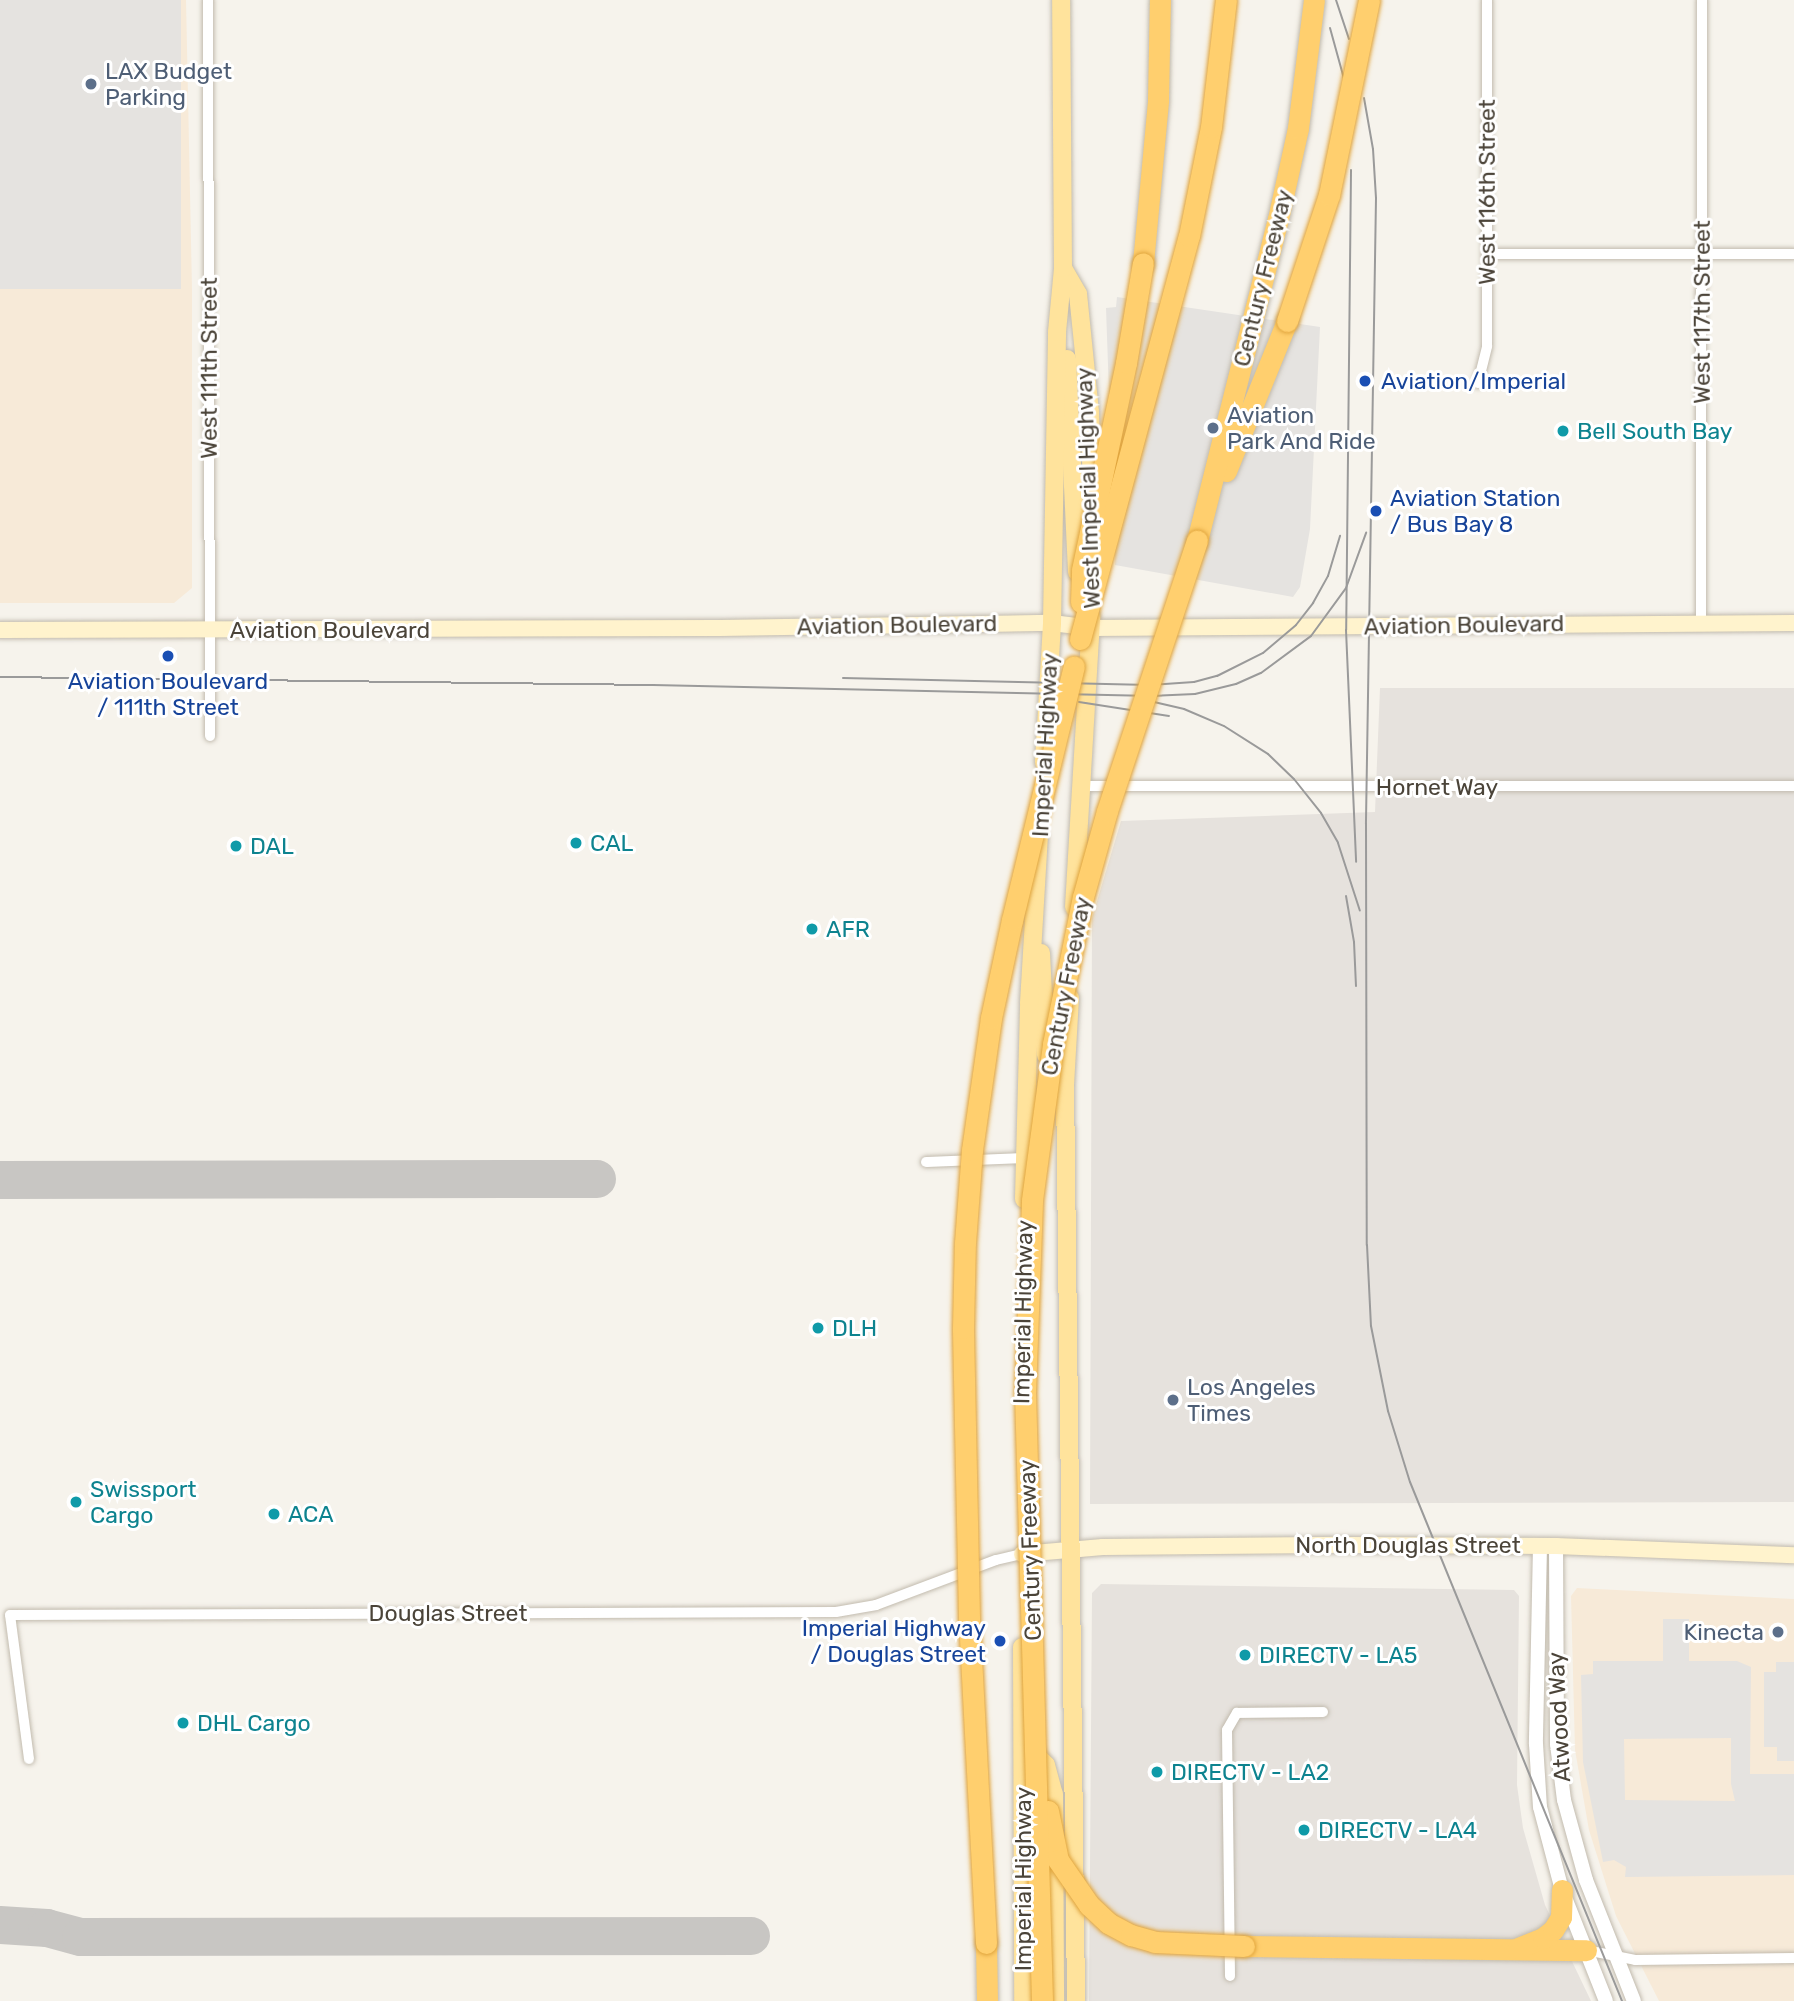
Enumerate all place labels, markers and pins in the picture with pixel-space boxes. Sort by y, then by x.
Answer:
place label: LAX Budget Parking [105,57,232,111]
marker: LAX Budget Parking [83,76,99,92]
place label: Aviation/Imperial [1381,367,1566,395]
marker: Aviation/Imperial [1355,371,1375,391]
place label: Aviation Park And Ride [1227,401,1376,455]
place label: Bell South Bay [1577,417,1733,445]
marker: Aviation Park And Ride [1205,420,1221,436]
marker: Bell South Bay [1555,423,1571,439]
place label: Aviation Station / Bus Bay 8 [1390,484,1561,538]
marker: Aviation Station / Bus Bay 8 [1368,503,1384,519]
marker: Aviation Boulevard / 111th Street [160,648,176,664]
place label: Aviation Boulevard / 111th Street [68,667,268,721]
place label: CAL [590,829,634,857]
place label: DAL [250,832,294,860]
marker: CAL [568,835,584,851]
marker: DAL [228,838,244,854]
place label: AFR [826,915,870,943]
marker: AFR [804,921,820,937]
place label: DLH [832,1314,877,1342]
marker: DLH [810,1320,826,1336]
place label: Los Angeles Times [1187,1373,1316,1427]
marker: Los Angeles Times [1165,1392,1181,1408]
place label: Swissport Cargo [90,1475,196,1529]
marker: Swissport Cargo [68,1494,84,1510]
place label: ACA [288,1500,334,1528]
marker: ACA [266,1506,282,1522]
place label: Imperial Highway / Douglas Street [802,1614,986,1668]
place label: Kinecta [1683,1618,1764,1646]
marker: Kinecta [1770,1624,1786,1640]
marker: Imperial Highway / Douglas Street [992,1633,1008,1649]
place label: DIRECTV - LA5 [1259,1641,1418,1669]
marker: DIRECTV - LA5 [1237,1647,1253,1663]
place label: DHL Cargo [197,1709,311,1737]
marker: DHL Cargo [175,1715,191,1731]
place label: DIRECTV - LA2 [1171,1758,1330,1786]
marker: DIRECTV - LA2 [1149,1764,1165,1780]
place label: DIRECTV - LA4 [1318,1816,1478,1844]
marker: DIRECTV - LA4 [1296,1822,1312,1838]

